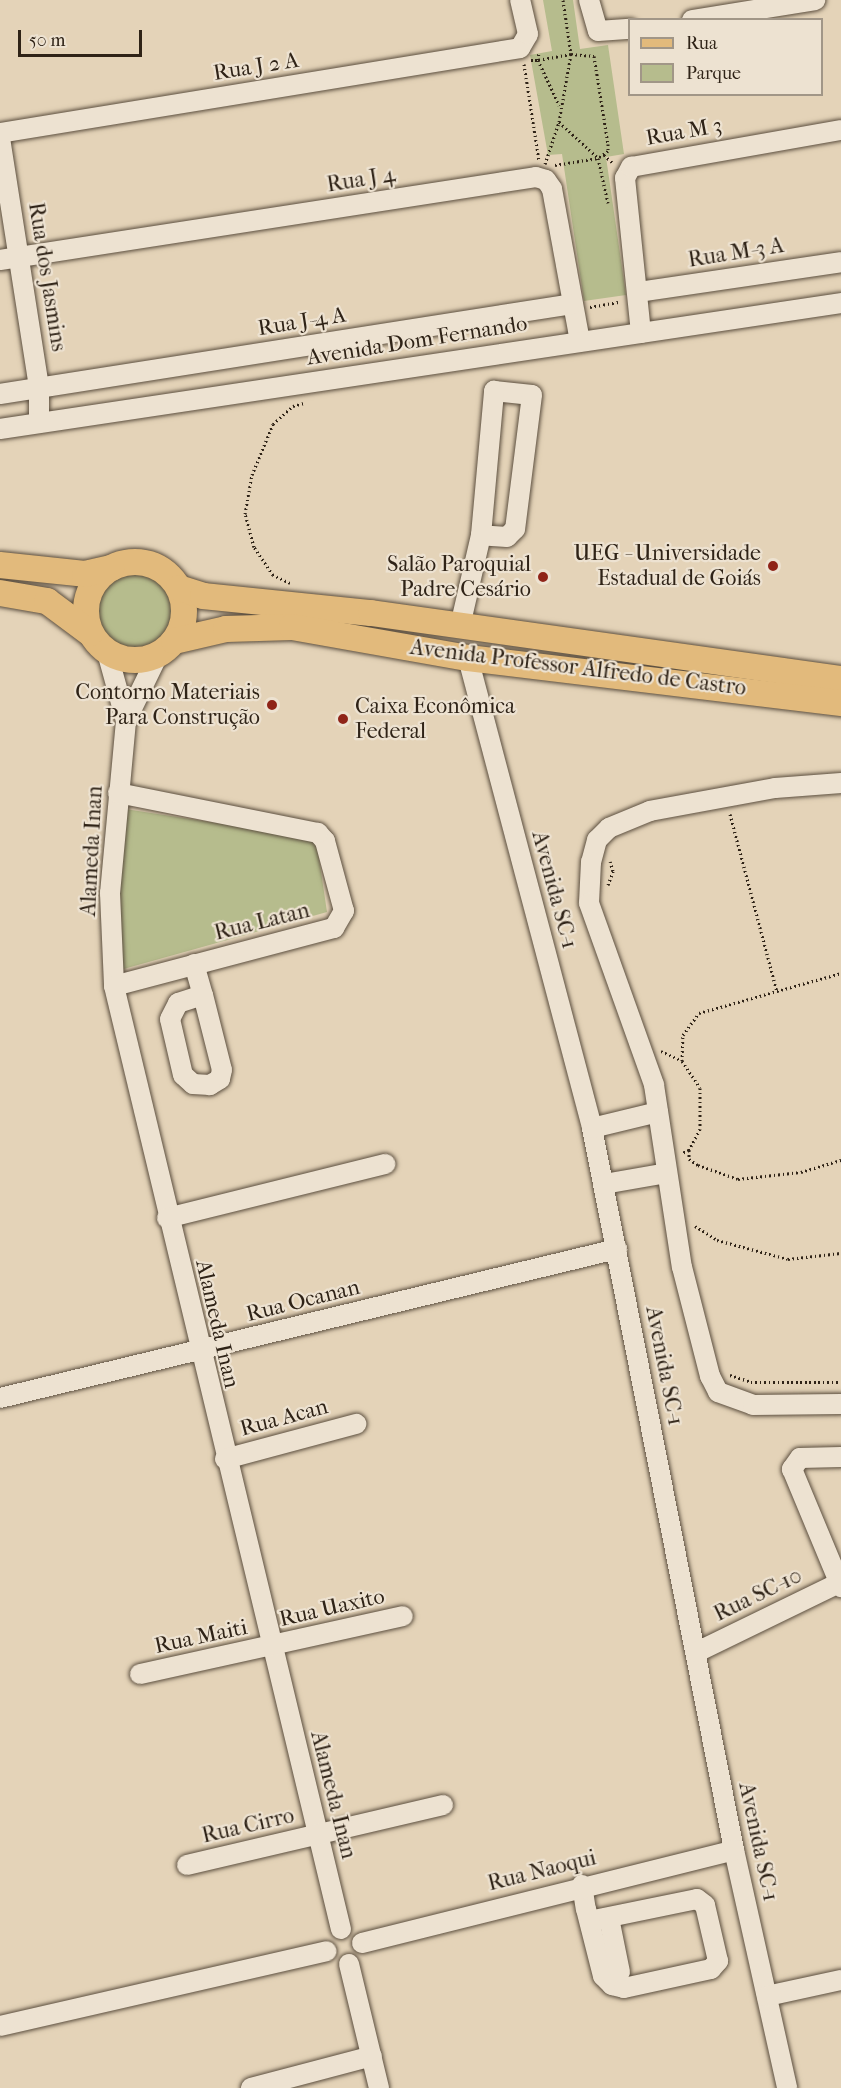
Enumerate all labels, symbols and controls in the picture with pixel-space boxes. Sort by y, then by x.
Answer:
scale bar [21,18,146,56]
legend [628,18,823,96]
text: 50 m [29,30,65,51]
text: Rua [686,33,717,54]
street label: Rua J 2 A [211,47,301,87]
text: Parque [686,63,741,84]
street label: Rua M 3 [644,112,724,152]
street label: Rua J 4 [325,162,397,198]
street label: Rua dos Jasmins [22,201,72,353]
street label: Rua M-3 A [686,232,786,274]
street label: Rua J-4 A [256,302,348,342]
street label: Avenida Dom Fernando [305,311,529,371]
place label: UEG - Universidade Estadual de Goiás [573,540,761,592]
place label: Salão Paroquial Padre Cesário [387,551,531,602]
marker: UEG - Universidade Estadual de Goiás [766,559,780,573]
marker: Salão Paroquial Padre Cesário [536,570,550,584]
street label: Avenida Professor Alfredo de Castro [408,634,748,702]
place label: Contorno Materiais Para Construção [75,679,260,730]
place label: Caixa Econômica Federal [355,693,515,744]
marker: Contorno Materiais Para Construção [265,698,279,712]
marker: Caixa Econômica Federal [336,712,350,726]
street label: Alameda Inan [75,785,109,917]
street label: Avenida SC-1 [526,828,582,952]
street label: Rua Latan [212,897,312,947]
street label: Alameda Inan [189,1257,245,1391]
street label: Rua Ocanan [244,1274,362,1328]
street label: Avenida SC-1 [640,1304,688,1428]
street label: Rua Acan [237,1394,331,1442]
street label: Rua SC-10 [710,1562,806,1628]
street label: Rua Uaxito [277,1583,387,1633]
street label: Rua Maiti [152,1614,250,1660]
street label: Alameda Inan [304,1728,362,1862]
street label: Avenida SC-1 [733,1780,783,1904]
street label: Rua Cirro [199,1803,297,1849]
street label: Rua Naoqui [485,1845,599,1897]

